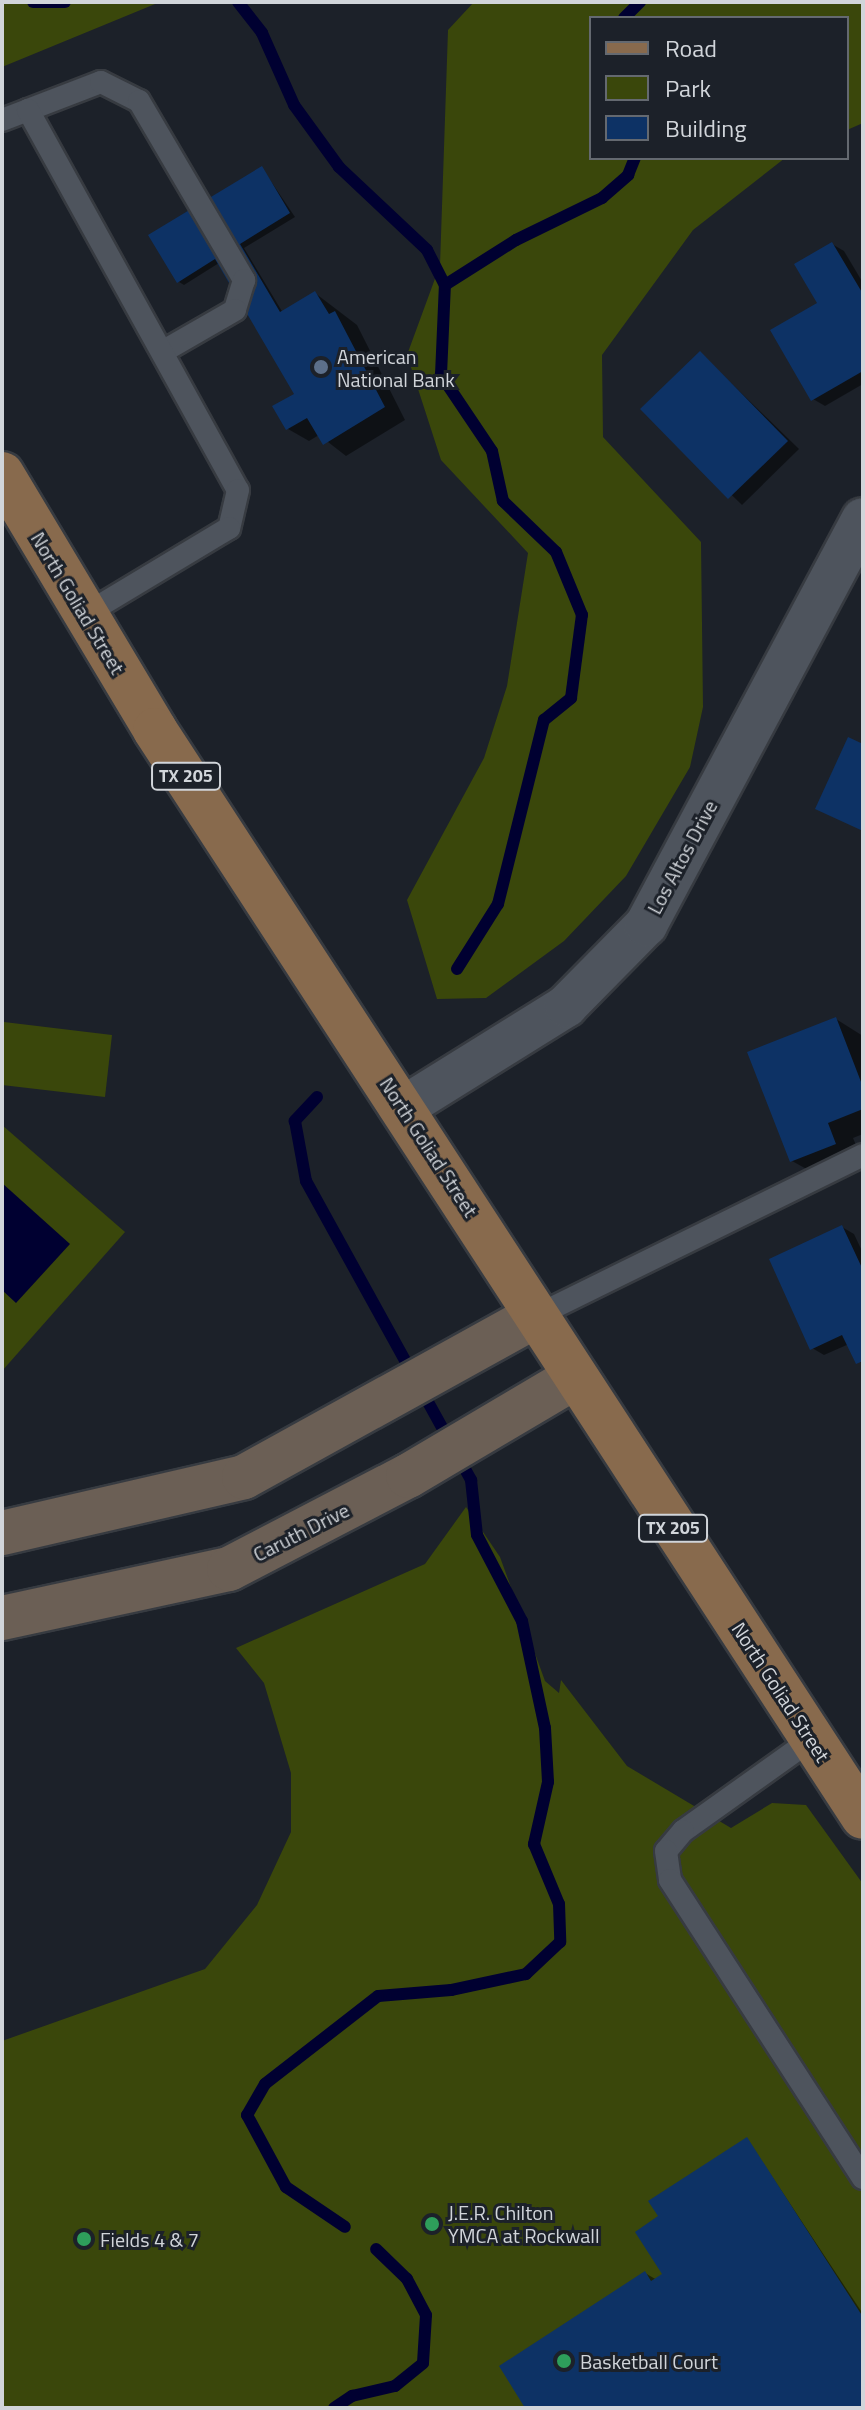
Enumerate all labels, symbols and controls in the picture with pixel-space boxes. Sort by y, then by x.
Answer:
legend [589,16,849,160]
text: Road [665,30,717,66]
text: Park [665,70,711,106]
text: Building [665,110,747,146]
place label: American National Bank [337,344,455,391]
marker: American National Bank [312,358,330,376]
street label: North Goliad Street [26,528,130,678]
road number: TX 205 [150,762,222,790]
street label: Los Altos Drive [642,796,722,918]
street label: North Goliad Street [375,1073,483,1221]
street label: Caruth Drive [249,1498,353,1566]
road number: TX 205 [637,1514,709,1542]
street label: North Goliad Street [727,1618,835,1766]
place label: J.E.R. Chilton YMCA at Rockwall [448,2200,600,2247]
marker: J.E.R. Chilton YMCA at Rockwall [423,2215,441,2233]
place label: Fields 4 & 7 [100,2227,199,2251]
marker: Fields 4 & 7 [75,2230,93,2248]
place label: Basketball Court [580,2349,718,2373]
marker: Basketball Court [555,2352,573,2370]

